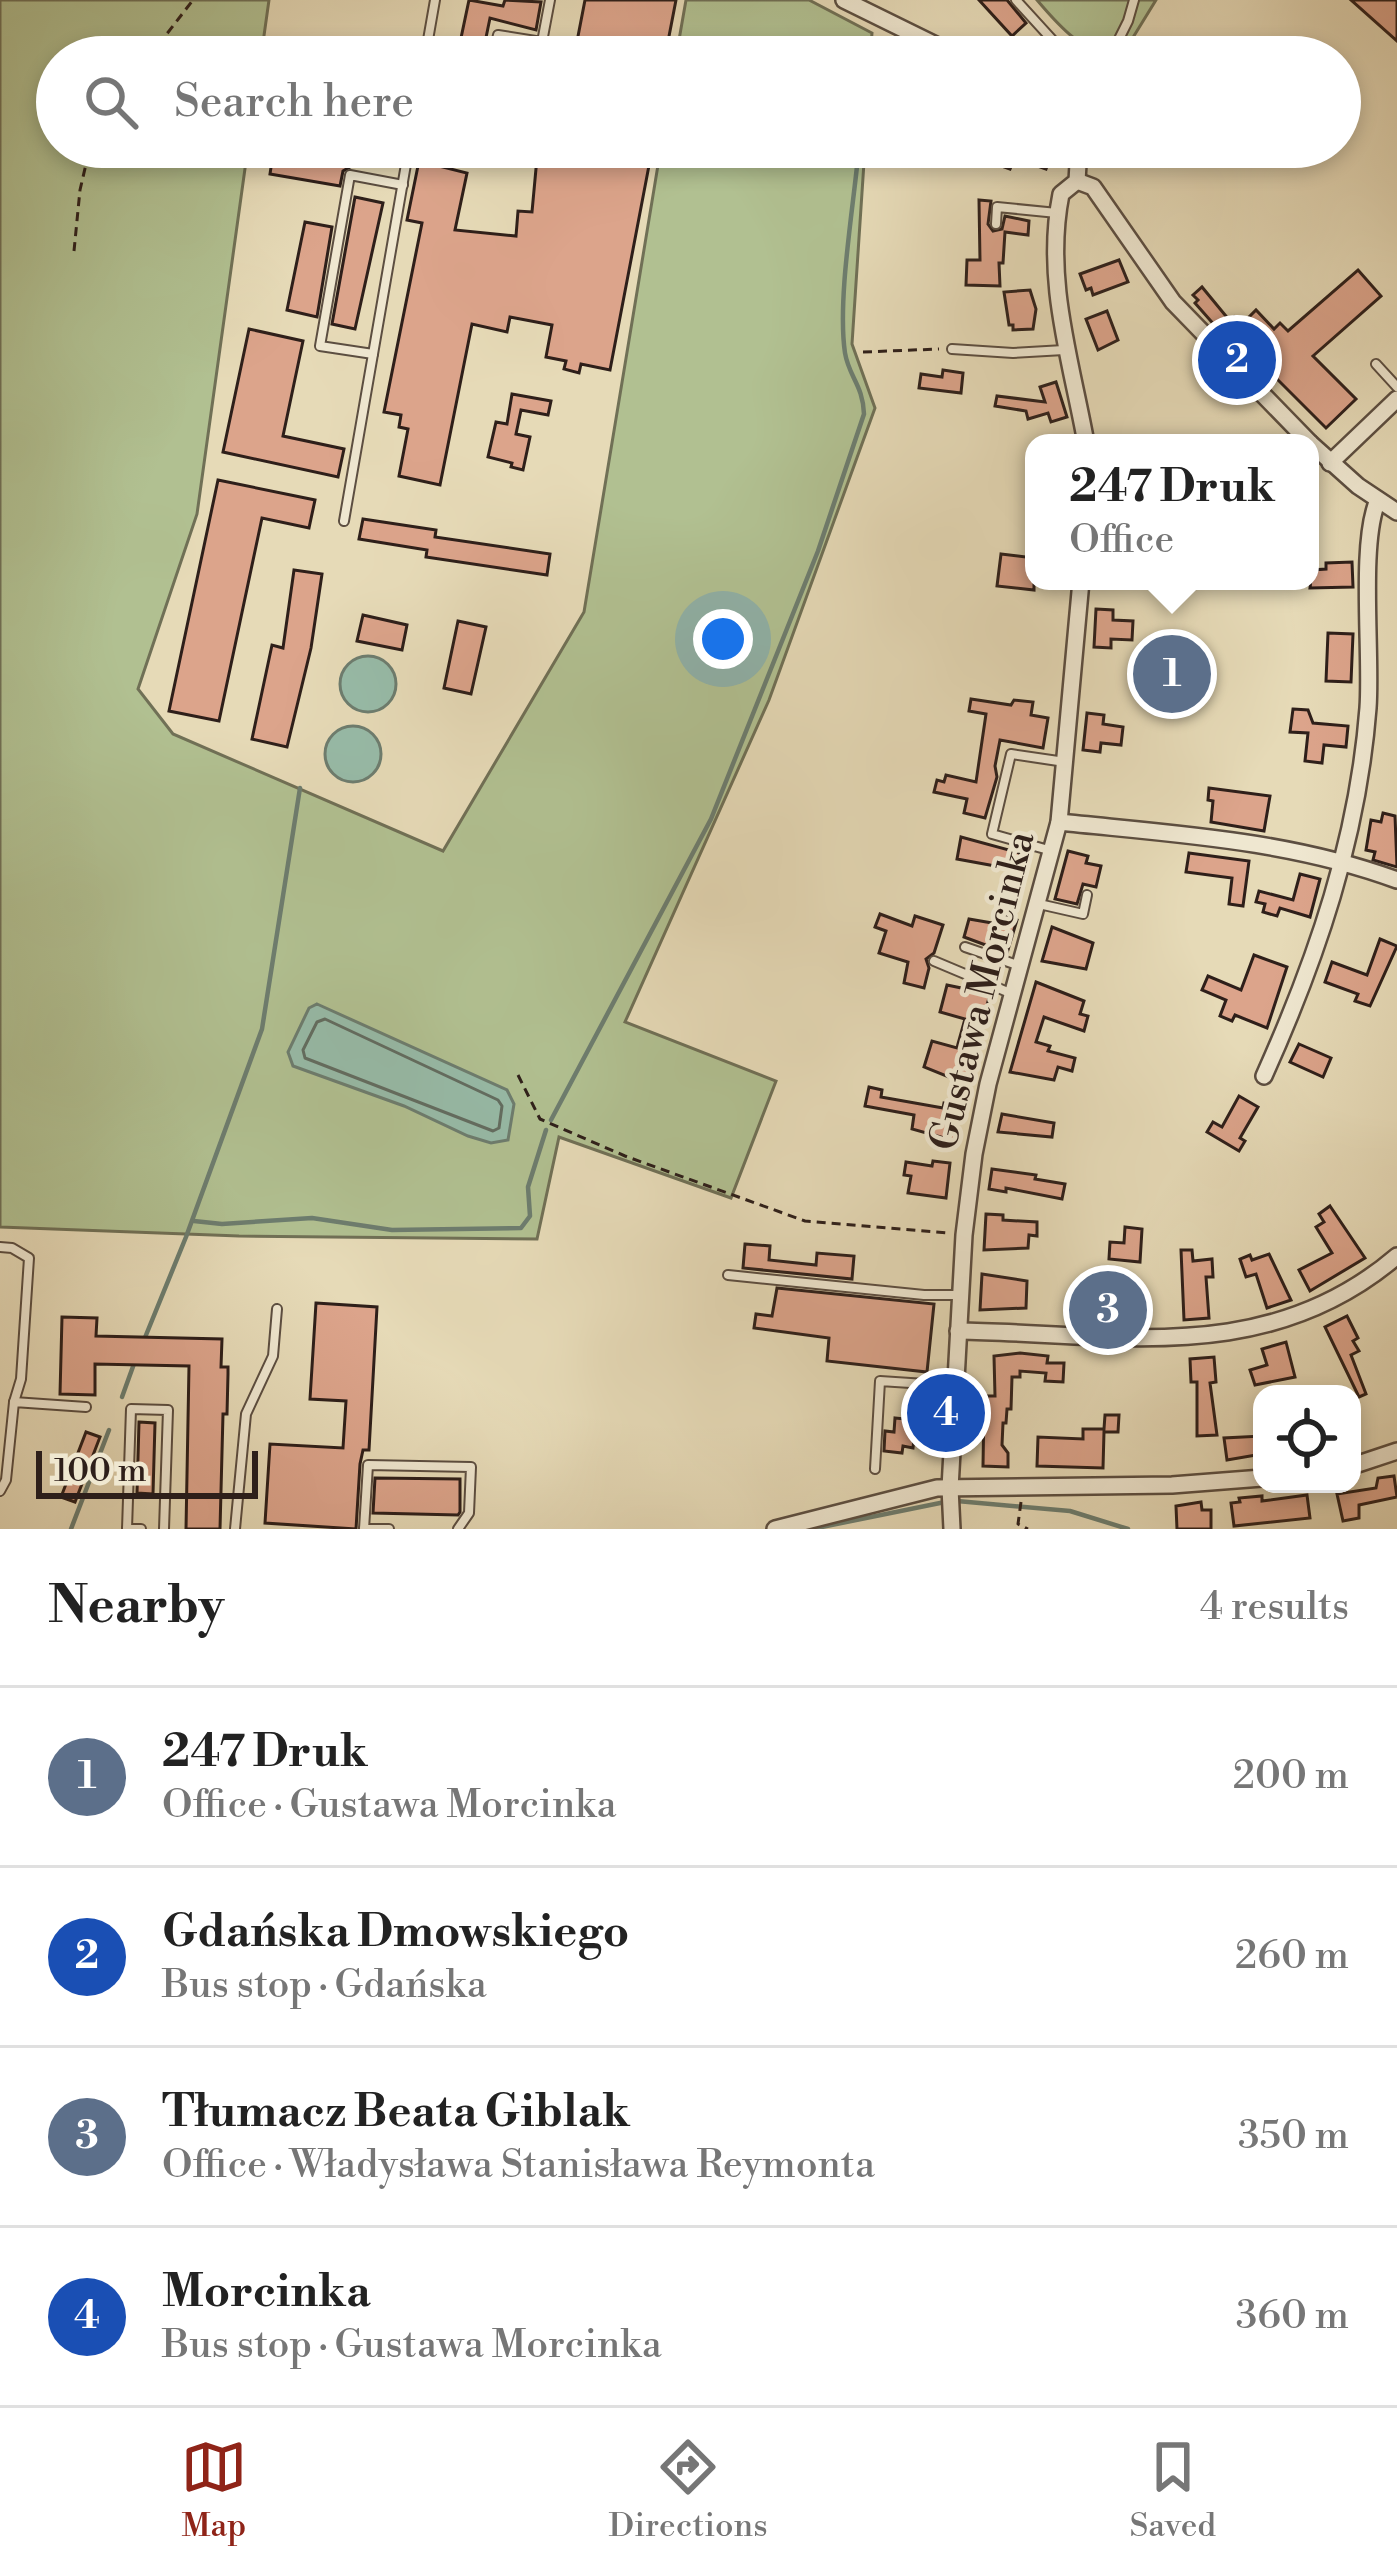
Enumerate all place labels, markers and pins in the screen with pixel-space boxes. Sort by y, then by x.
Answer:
pin: 2 [1198,315,1276,405]
pin: 1 [1133,629,1211,719]
pin: 3 [1069,1265,1147,1355]
pin: 4 [907,1368,985,1458]

